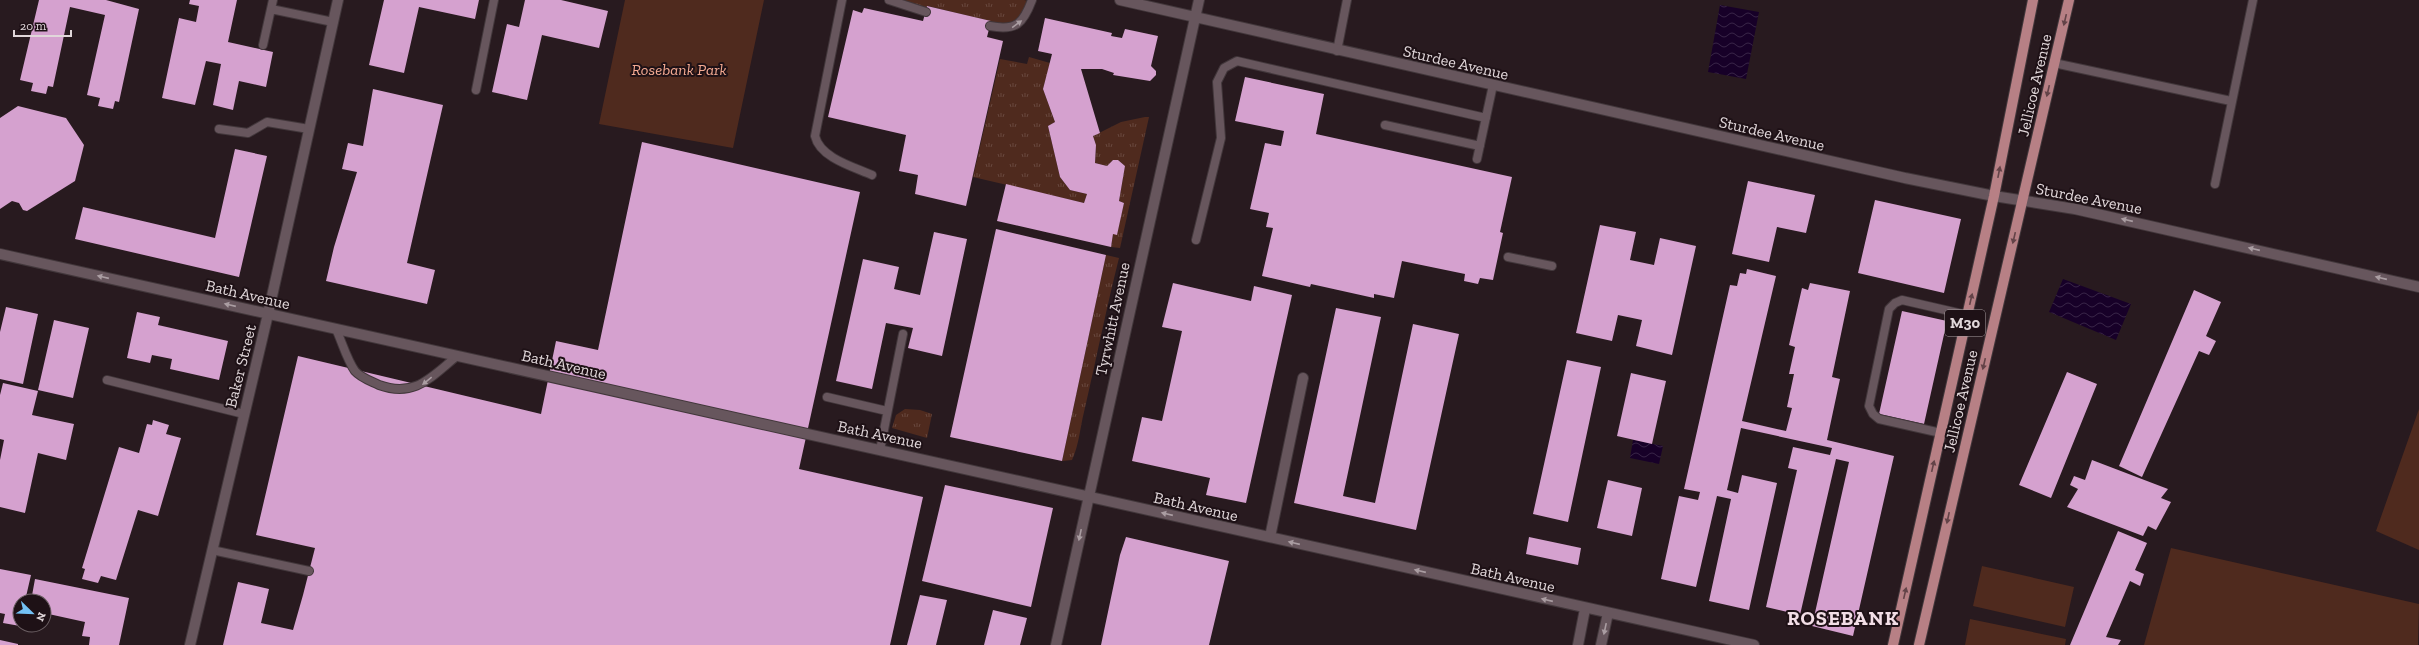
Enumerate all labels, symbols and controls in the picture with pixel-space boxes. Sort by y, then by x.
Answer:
scale bar [14,12,71,38]
one-way arrow [2061,13,2067,26]
text: 20 m [20,19,47,33]
one-way arrow [1012,20,1023,28]
street label: Jellicoe Avenue [2013,32,2055,138]
street label: Sturdee Avenue [1401,41,1511,84]
park label: Rosebank Park [631,60,727,79]
one-way arrow [2045,85,2051,97]
street label: Sturdee Avenue [1717,112,1827,155]
one-way arrow [1996,165,2002,178]
street label: Sturdee Avenue [2034,179,2144,218]
one-way arrow [2121,217,2134,223]
one-way arrow [2010,232,2016,244]
one-way arrow [2248,246,2260,252]
street label: Tyrwhitt Avenue [1091,261,1134,378]
one-way arrow [97,273,109,279]
one-way arrow [2375,275,2387,281]
street label: Bath Avenue [204,276,292,313]
one-way arrow [1968,292,1974,305]
one-way arrow [224,302,236,308]
road number: M30 [1945,310,1985,336]
street label: Baker Street [221,322,260,410]
street label: Bath Avenue [520,346,608,383]
street label: Jellicoe Avenue [1939,348,1981,454]
one-way arrow [1981,358,1987,370]
one-way arrow [421,376,432,385]
street label: Bath Avenue [836,416,924,453]
one-way arrow [1931,460,1937,473]
street label: Bath Avenue [1152,488,1240,525]
one-way arrow [1161,511,1173,517]
one-way arrow [1944,512,1950,524]
one-way arrow [1076,529,1082,541]
one-way arrow [1287,539,1300,545]
street label: Bath Avenue [1469,559,1557,596]
one-way arrow [1414,568,1427,574]
one-way arrow [1902,587,1908,599]
north arrow [12,593,52,633]
one-way arrow [1541,596,1553,602]
district label: ROSEBANK [1787,606,1899,630]
text: N [33,610,48,624]
one-way arrow [1601,623,1607,635]

